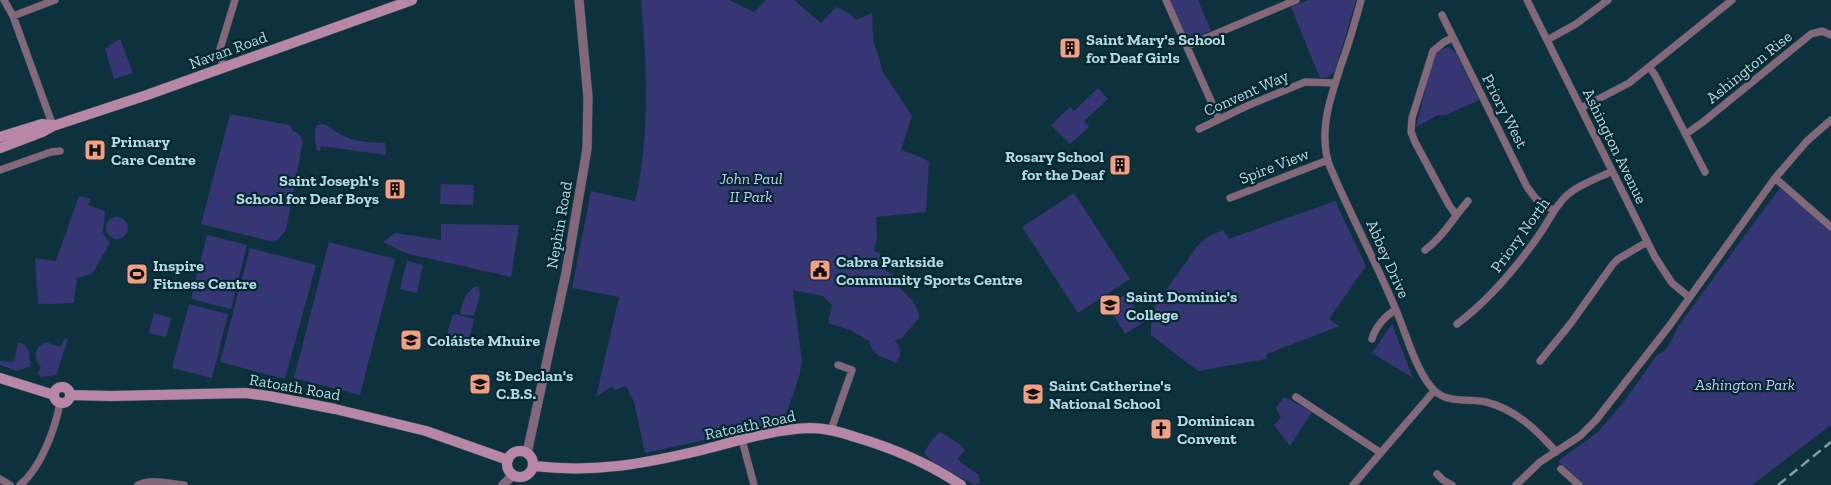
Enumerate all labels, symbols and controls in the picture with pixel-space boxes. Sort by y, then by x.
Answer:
street label: Navan Road [186,27,270,73]
street label: Ashington Rise [1702,27,1796,107]
place label: Saint Mary's School for Deaf Girls [1086,30,1226,67]
building icon: Saint Mary's School for Deaf Girls [1058,36,1082,60]
street label: Convent Way [1201,66,1292,120]
street label: Priory West [1478,71,1532,151]
street label: Ashington Avenue [1579,85,1651,207]
place label: Primary Care Centre [111,132,196,169]
hospital icon: Primary Care Centre [83,138,107,162]
street label: Spire View [1236,144,1312,188]
place label: Rosary School for the Deaf [1005,147,1106,184]
building icon: Rosary School for the Deaf [1108,153,1132,177]
park label: John Paul II Park [718,169,783,206]
place label: Saint Joseph's School for Deaf Boys [236,171,379,208]
building icon: Saint Joseph's School for Deaf Boys [383,177,407,201]
street label: Nephin Road [542,180,576,270]
street label: Priory North [1486,194,1554,276]
street label: Abbey Drive [1362,217,1414,301]
place label: Cabra Parkside Community Sports Centre [836,252,1023,289]
place label: Inspire Fitness Centre [153,256,257,293]
public building icon: Cabra Parkside Community Sports Centre [808,258,832,282]
sports icon: Inspire Fitness Centre [125,262,149,286]
place label: Saint Dominic's College [1126,287,1237,324]
school or university icon: Saint Dominic's College [1098,293,1122,317]
school or university icon: Coláiste Mhuire [399,328,423,352]
place label: Coláiste Mhuire [427,331,540,350]
place label: St Declan's C.B.S. [496,366,573,403]
street label: Ratoath Road [248,370,342,404]
school or university icon: St Declan's C.B.S. [468,372,492,396]
park label: Ashington Park [1694,375,1795,394]
place label: Saint Catherine's National School [1049,376,1171,413]
school or university icon: Saint Catherine's National School [1021,382,1045,406]
street label: Ratoath Road [703,406,797,444]
place label: Dominican Convent [1177,411,1255,448]
church icon: Dominican Convent [1149,417,1173,441]

